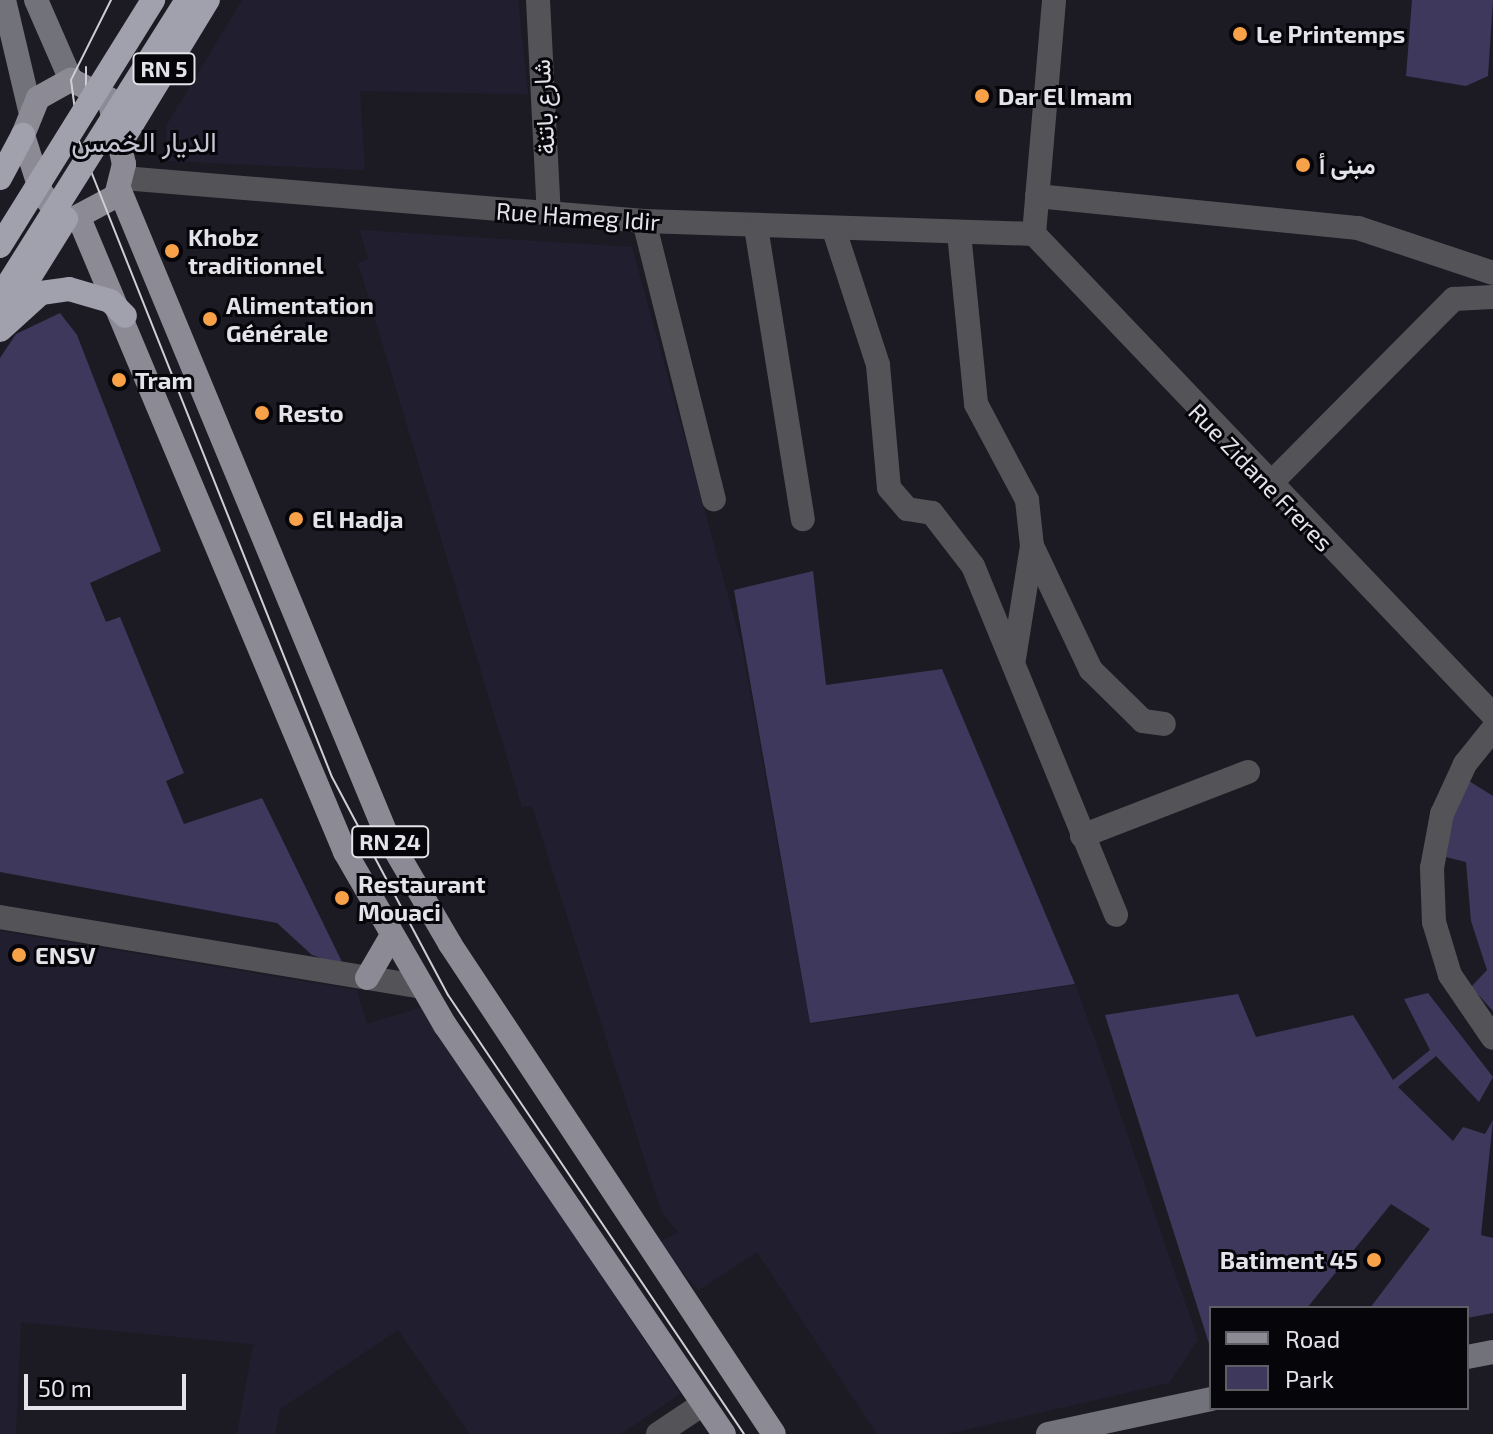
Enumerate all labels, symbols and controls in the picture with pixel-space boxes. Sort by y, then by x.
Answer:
place label: Le Printemps [1256,20,1405,48]
marker: Le Printemps [1231,25,1249,43]
road number: RN 5 [132,51,196,87]
street label: شارع باتنة [526,59,560,155]
place label: Dar El Imam [998,82,1133,110]
marker: Dar El Imam [973,87,991,105]
district label: الديار الخمس [71,124,217,158]
place label: مبنى أ [1319,151,1376,179]
marker: مبنى أ [1294,156,1312,174]
street label: Rue Hameg Idir [495,196,661,236]
place label: Khobz traditionnel [188,223,324,279]
marker: Khobz traditionnel [163,242,181,260]
place label: Alimentation Générale [226,291,374,347]
marker: Alimentation Générale [201,310,219,328]
place label: Tram [135,366,193,394]
marker: Tram [110,371,128,389]
street label: Rue Zidane Freres [1183,397,1339,557]
place label: Resto [278,399,344,427]
marker: Resto [253,404,271,422]
place label: El Hadja [312,505,404,533]
marker: El Hadja [287,510,305,528]
road number: RN 24 [350,824,430,860]
place label: Restaurant Mouaci [358,870,486,926]
marker: Restaurant Mouaci [333,889,351,907]
place label: ENSV [35,941,96,969]
marker: ENSV [10,946,28,964]
place label: Batiment 45 [1220,1246,1358,1274]
marker: Batiment 45 [1365,1251,1383,1269]
legend [1209,1306,1469,1410]
text: Road [1285,1324,1340,1353]
scale bar [28,1358,190,1408]
text: Park [1285,1364,1334,1393]
text: 50 m [38,1373,92,1402]

